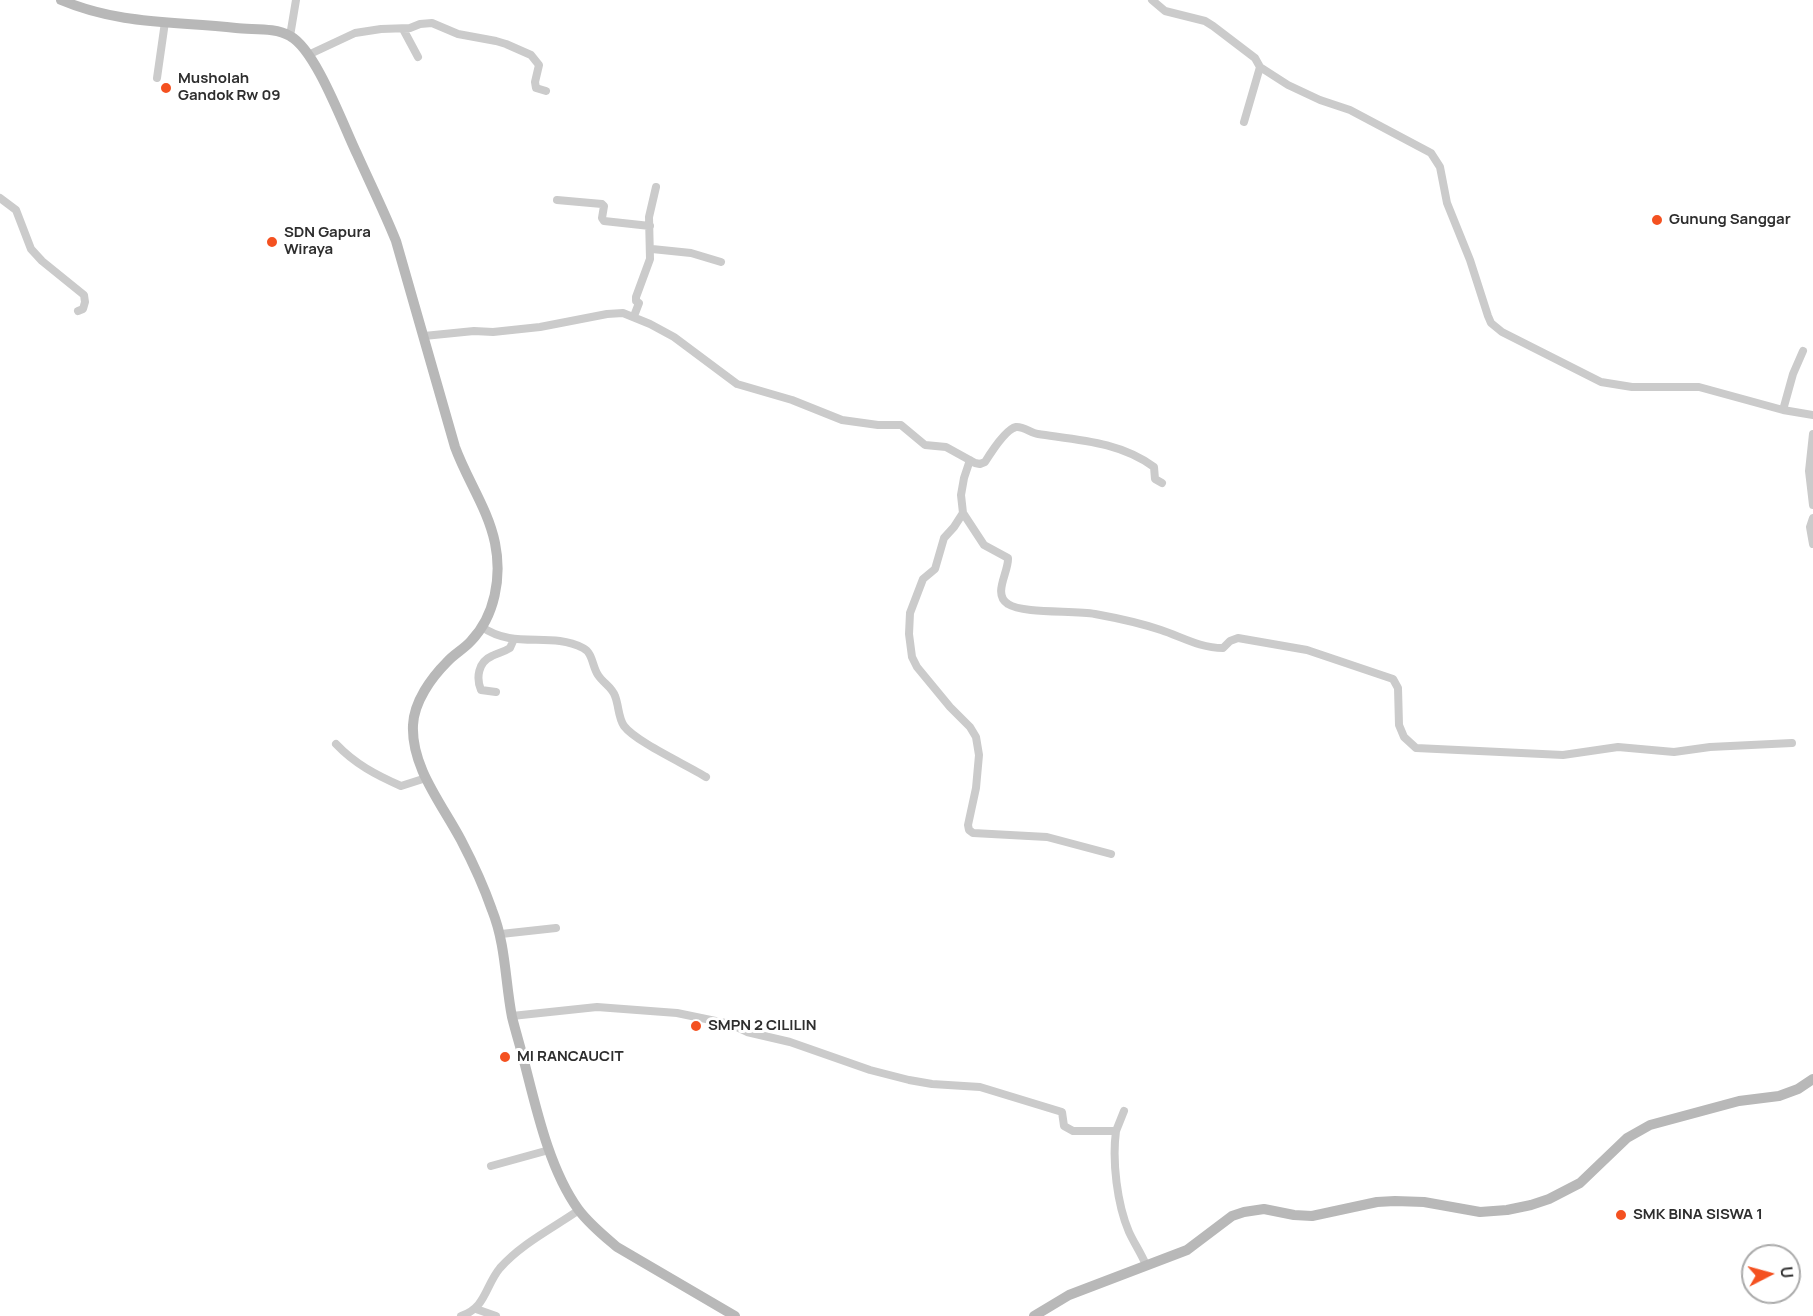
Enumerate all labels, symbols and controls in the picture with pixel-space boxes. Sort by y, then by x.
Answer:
place label: Musholah Gandok Rw 09 [178,70,281,105]
marker: Musholah Gandok Rw 09 [159,81,173,95]
place label: Gunung Sanggar [1669,211,1791,229]
marker: Gunung Sanggar [1650,213,1664,227]
place label: SDN Gapura Wiraya [284,224,371,259]
marker: SDN Gapura Wiraya [265,235,279,249]
place label: SMPN 2 CILILIN [708,1017,816,1035]
marker: SMPN 2 CILILIN [689,1019,703,1033]
place label: MI RANCAUCIT [517,1048,623,1066]
marker: MI RANCAUCIT [498,1050,512,1064]
place label: SMK BINA SISWA 1 [1633,1206,1763,1224]
marker: SMK BINA SISWA 1 [1614,1208,1628,1222]
north arrow [1741,1244,1801,1304]
text: U [1775,1265,1798,1279]

